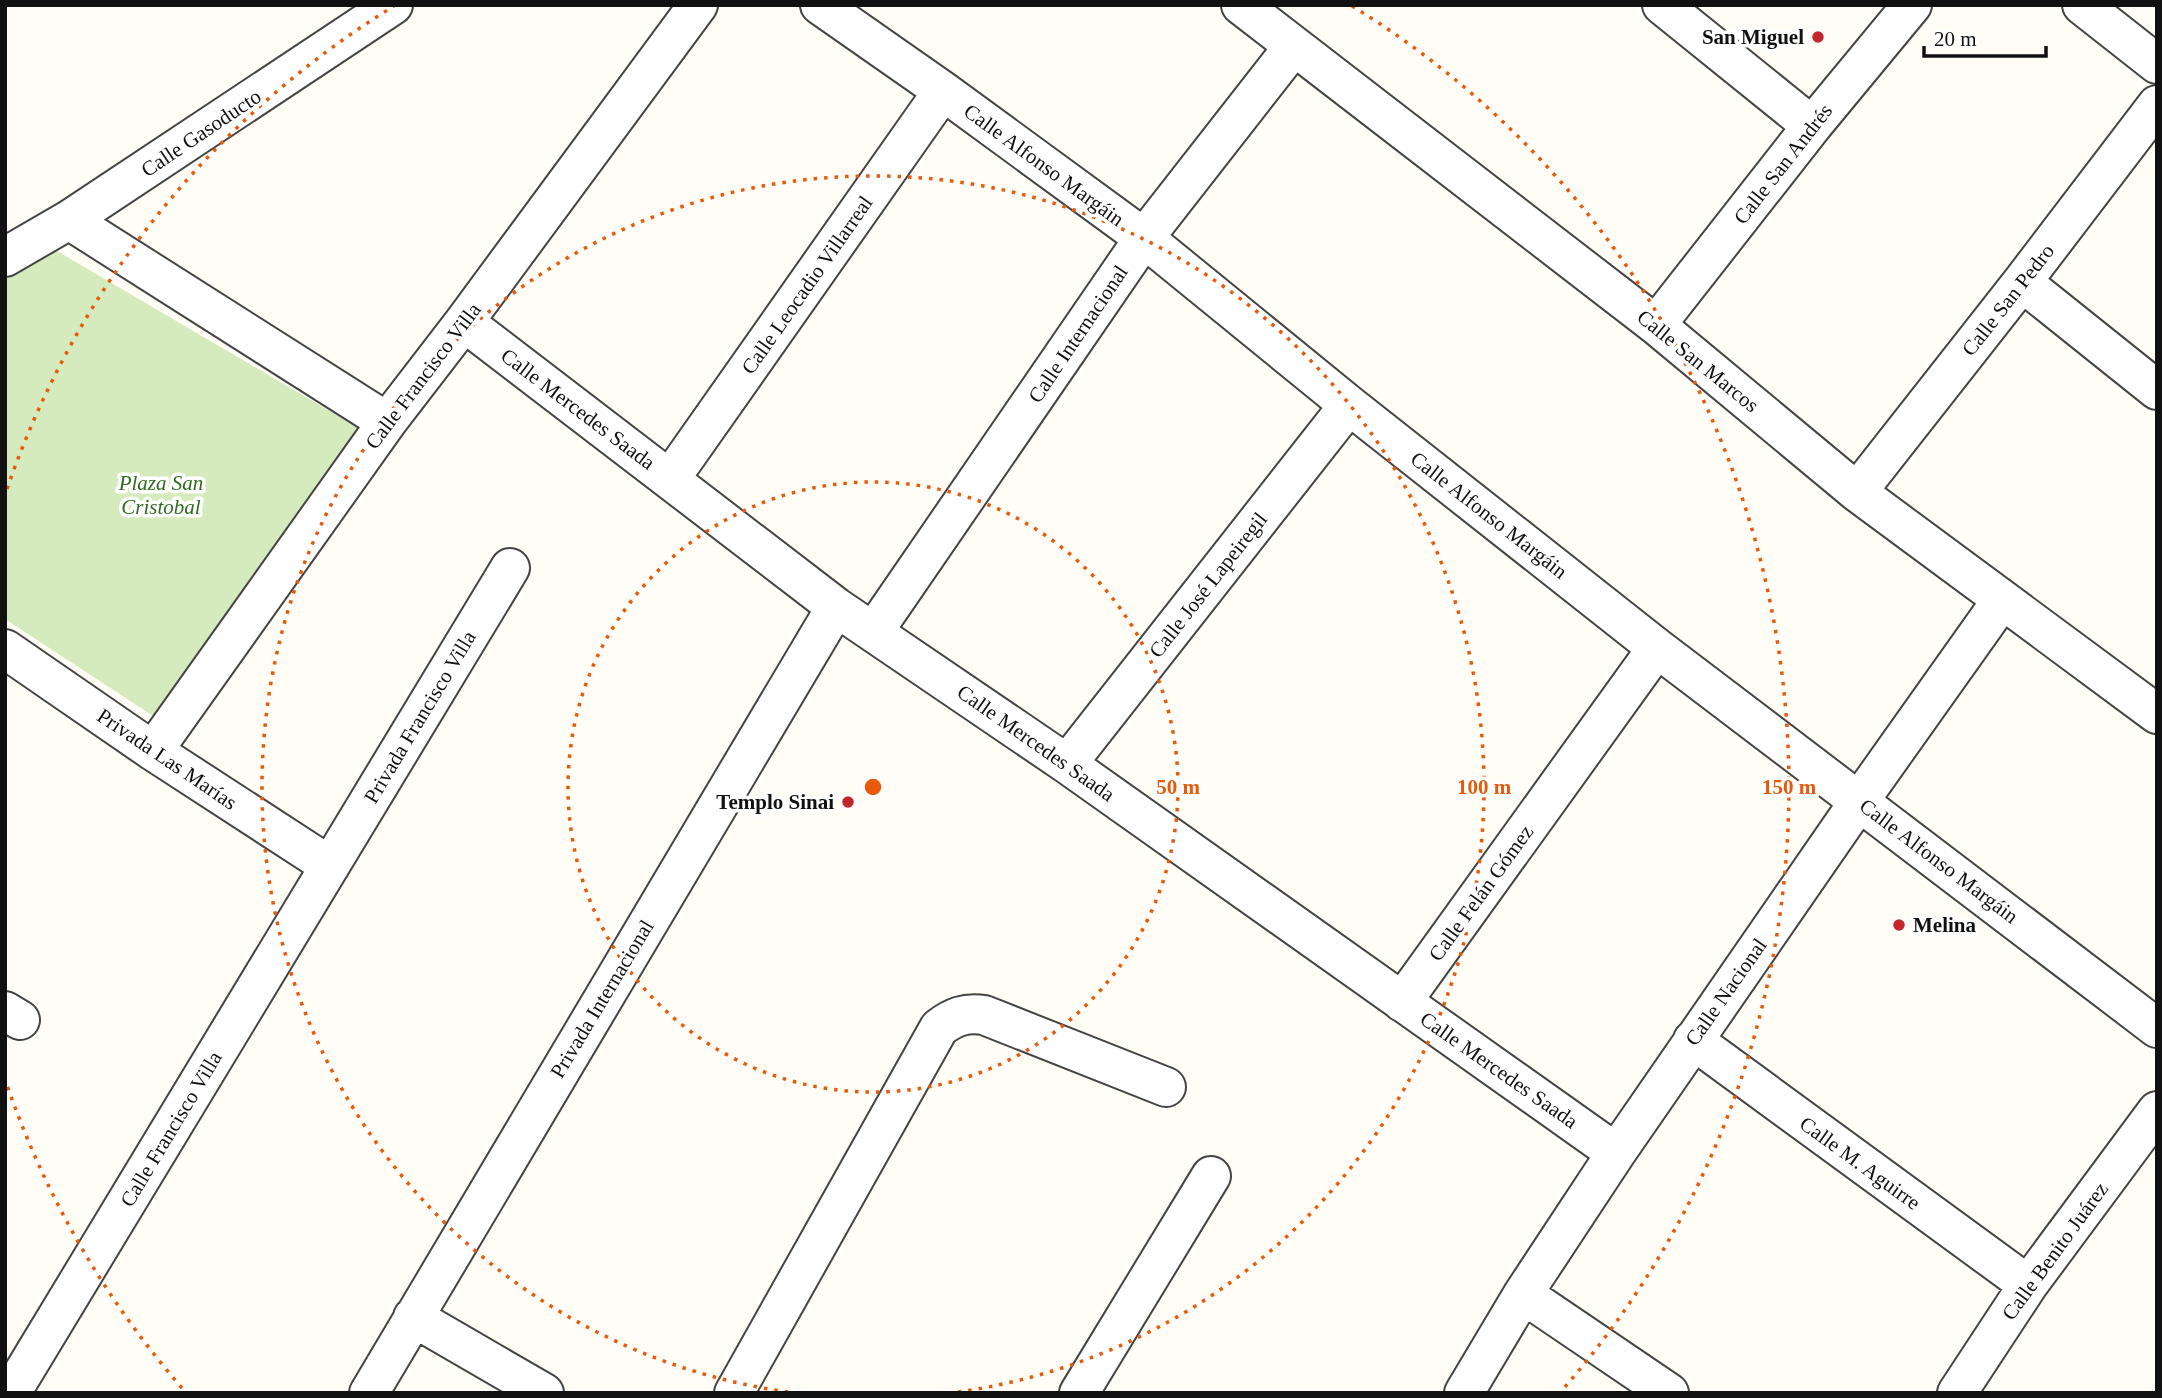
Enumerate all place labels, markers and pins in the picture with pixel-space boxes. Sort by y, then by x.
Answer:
place label: San Miguel [1702,25,1804,49]
marker: San Miguel [1810,29,1826,45]
centre of rings [861,775,885,799]
place label: Templo Sinai [716,790,834,814]
marker: Templo Sinai [840,794,856,810]
place label: Melina [1913,913,1976,937]
marker: Melina [1891,917,1907,933]

